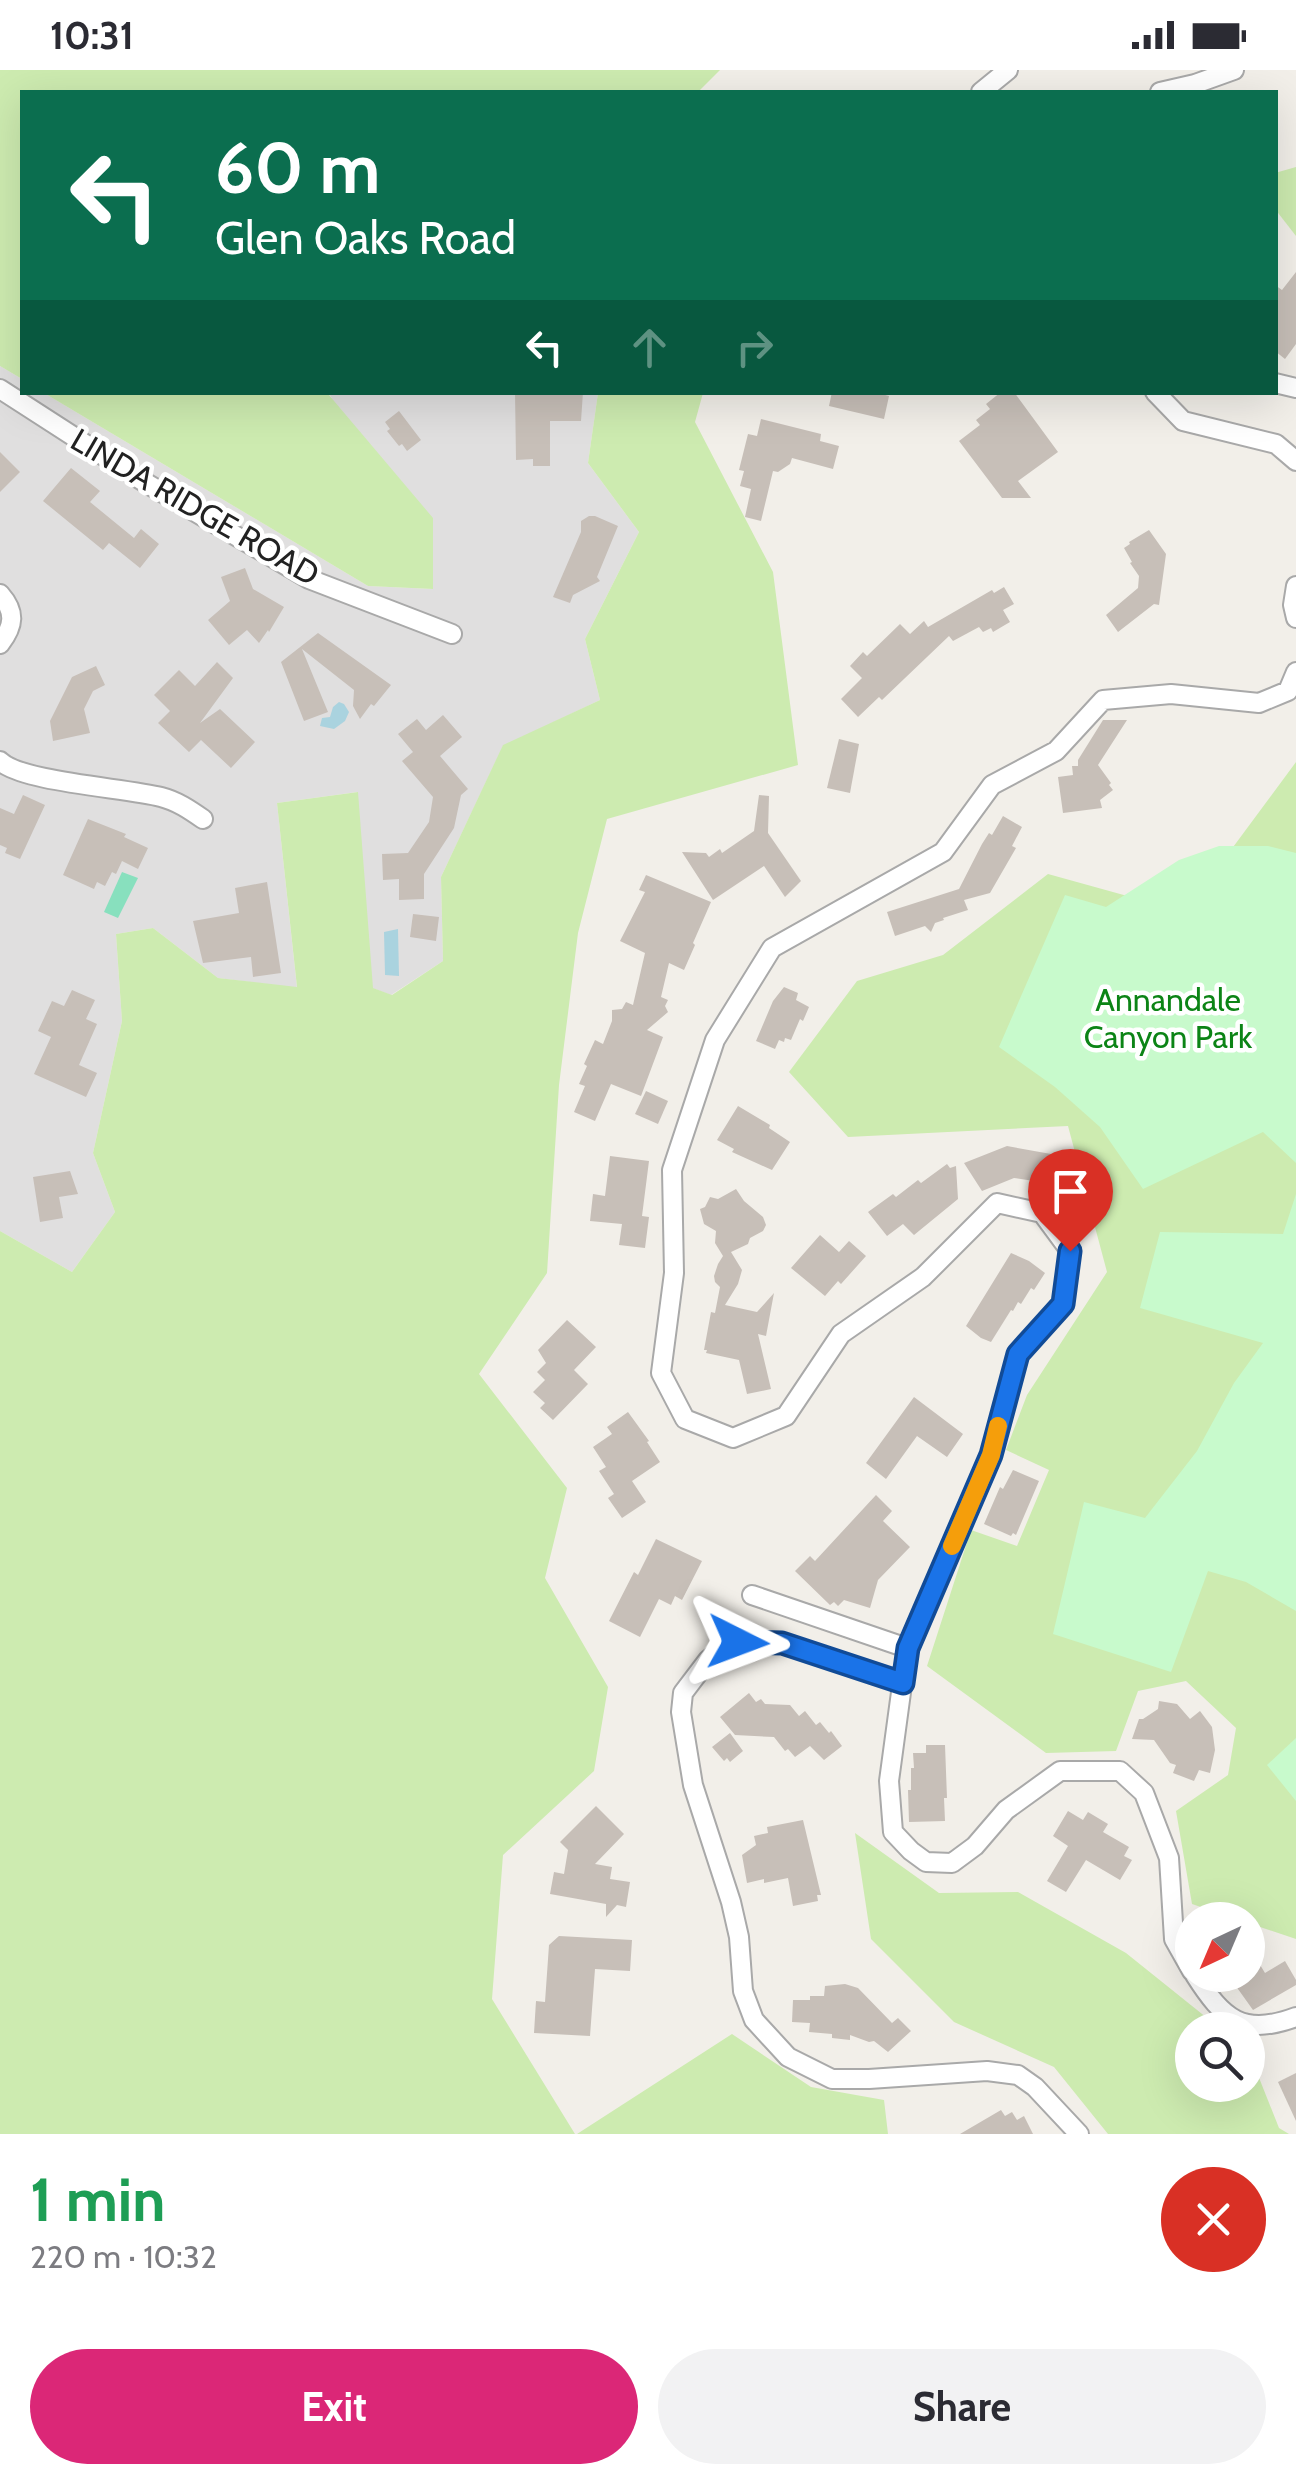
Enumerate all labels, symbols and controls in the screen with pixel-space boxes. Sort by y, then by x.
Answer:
text: 10:31 [50,12,134,59]
text: 60 m [215,125,380,211]
icon: left [50,130,180,260]
text: Glen Oaks Road [215,211,516,265]
icon: left [517,320,572,375]
icon: ahead [622,320,677,375]
icon: right [727,320,782,375]
street label: LINDA RIDGE ROAD [64,420,326,594]
park label: Annandale Canyon Park [1084,980,1253,1056]
pin [1028,1149,1113,1252]
icon: arrive [1043,1164,1098,1219]
position arrow [686,1590,790,1694]
north arrow [1175,1902,1265,1992]
map controls [1175,1902,1265,2102]
button: search [1175,2012,1265,2102]
text: 1 min [30,2163,165,2236]
button: close [1161,2167,1266,2272]
text: 220 m · 10:32 [30,2237,217,2276]
button: Exit [30,2349,638,2464]
button: Share [658,2349,1266,2464]

